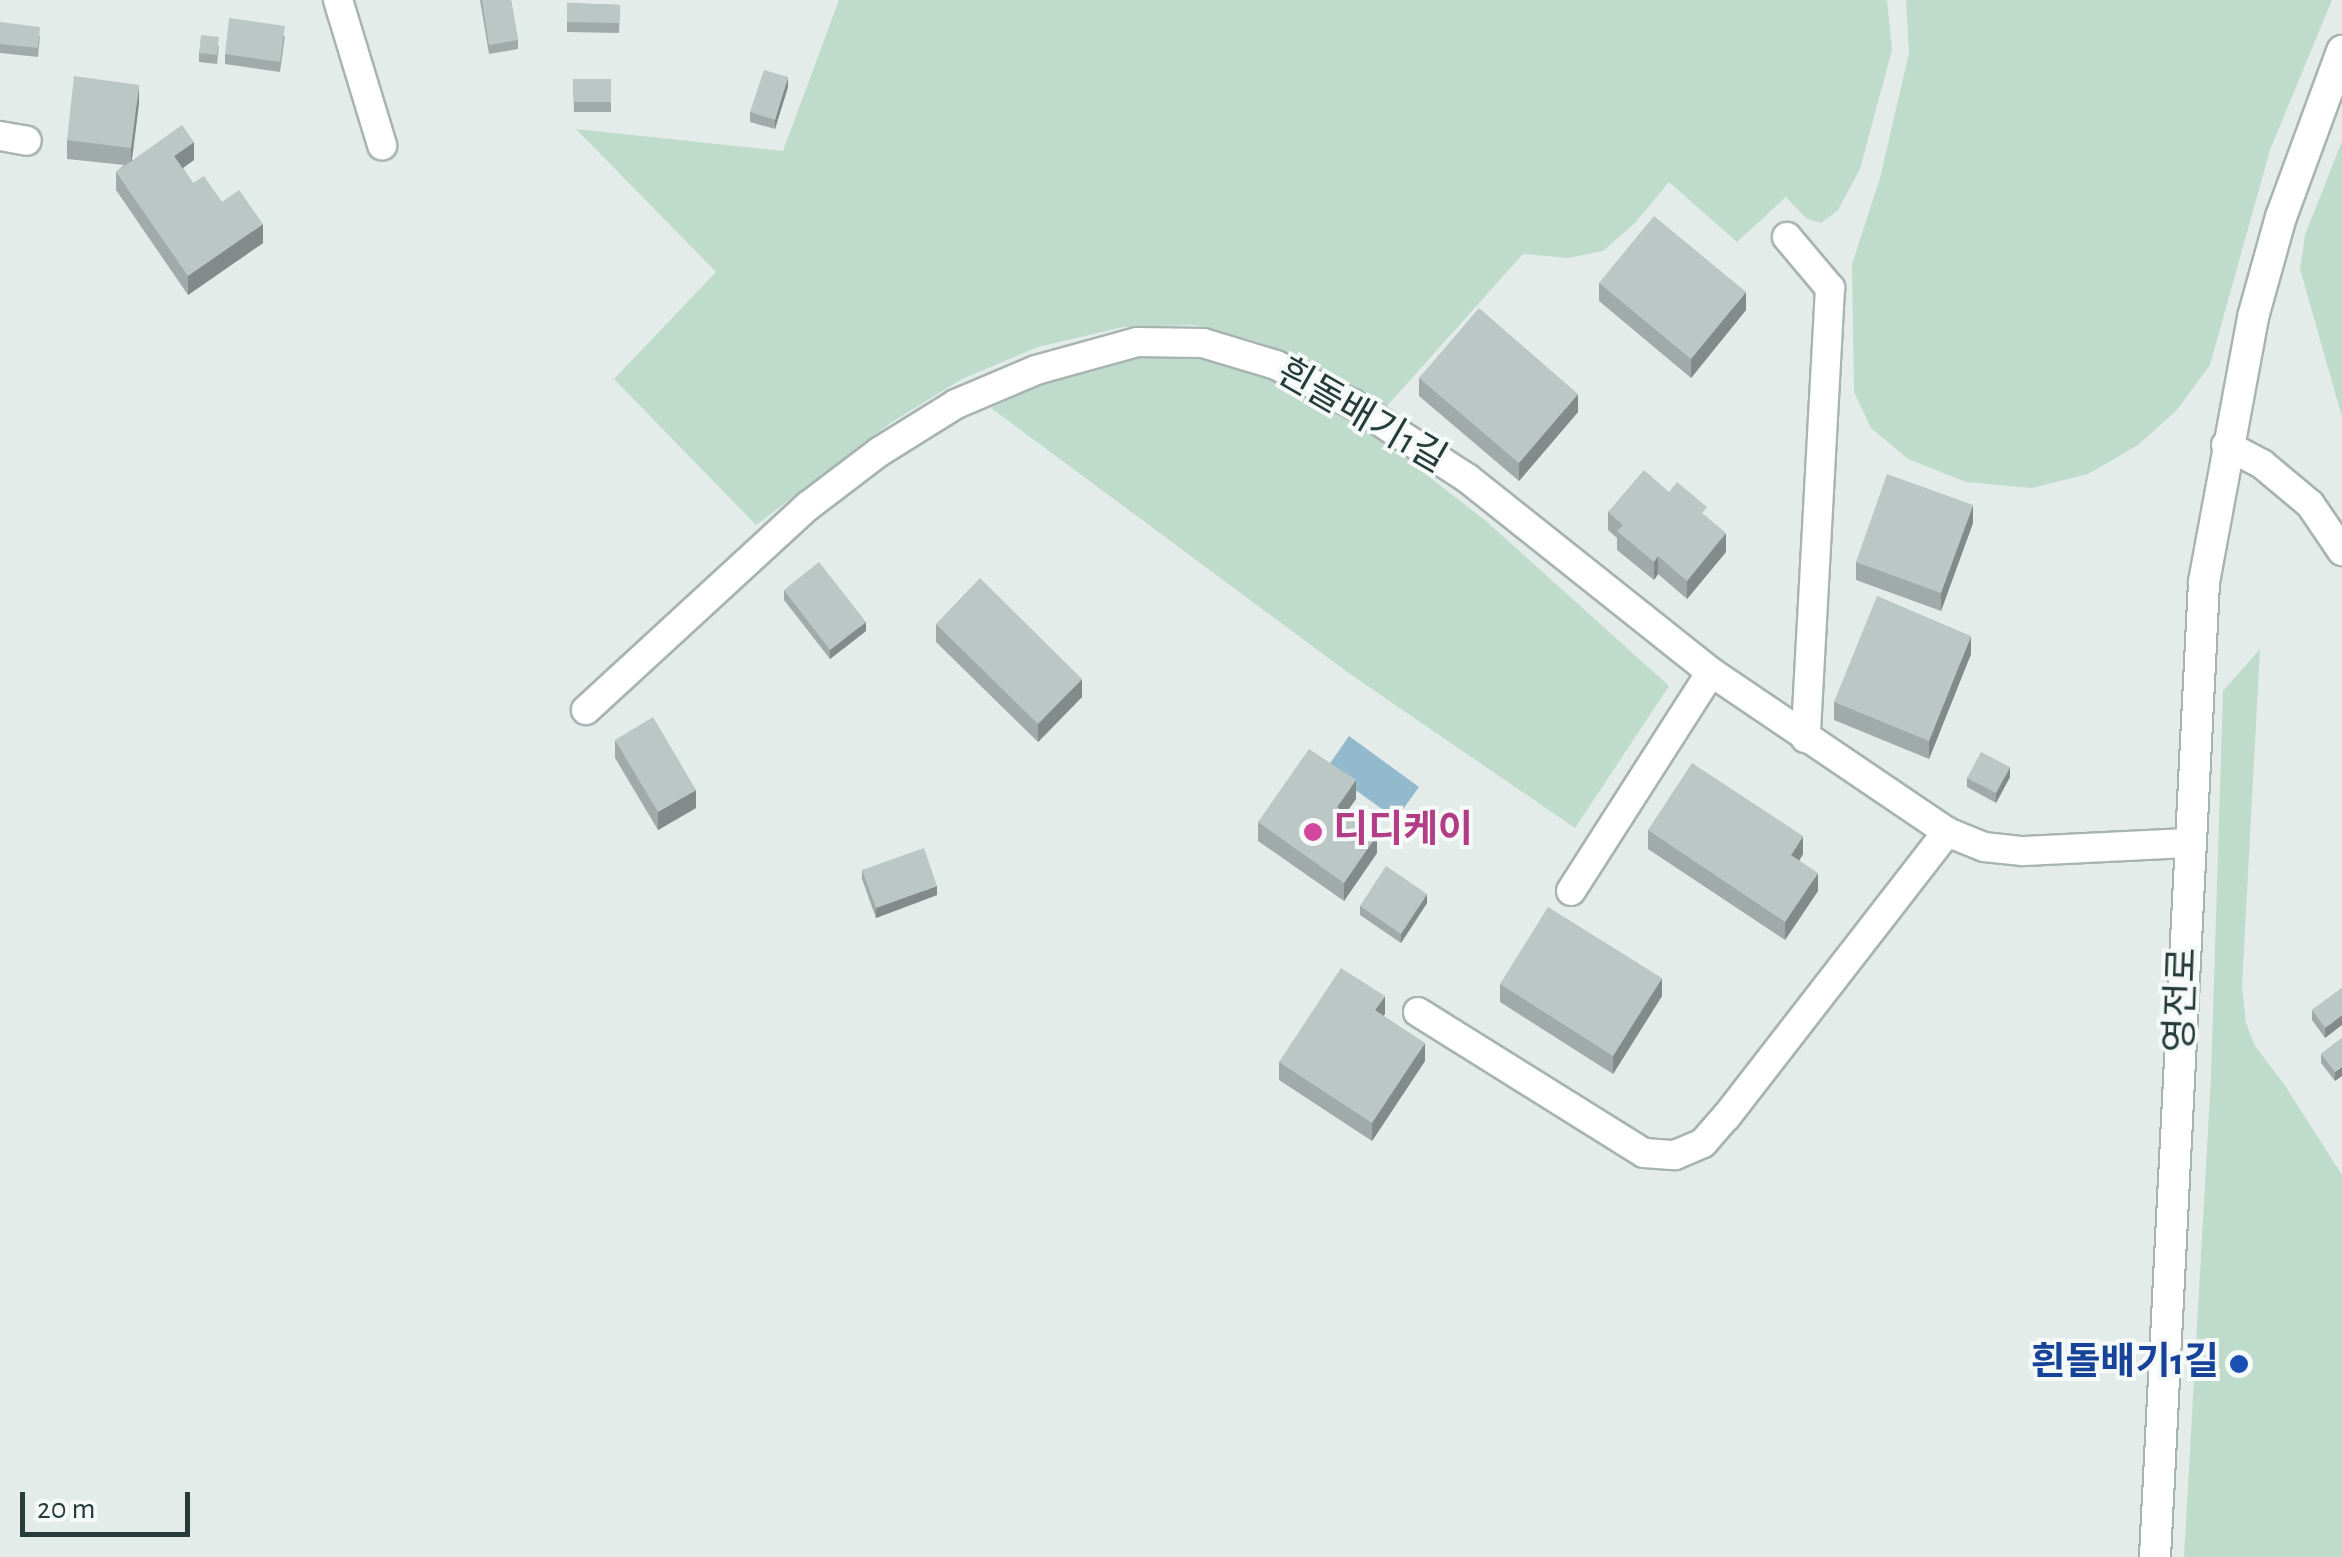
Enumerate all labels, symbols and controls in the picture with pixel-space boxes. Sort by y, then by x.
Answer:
street label: 흰돌배기1길 [1268,350,1454,484]
place label: 디디케이 [1333,809,1473,855]
marker: 디디케이 [1302,821,1324,843]
street label: 영전로 [2158,947,2208,1053]
place label: 흰돌배기1길 [2031,1341,2219,1387]
marker: 흰돌배기1길 [2228,1353,2250,1375]
scale bar [25,1472,195,1534]
text: 20 m [37,1494,95,1524]

